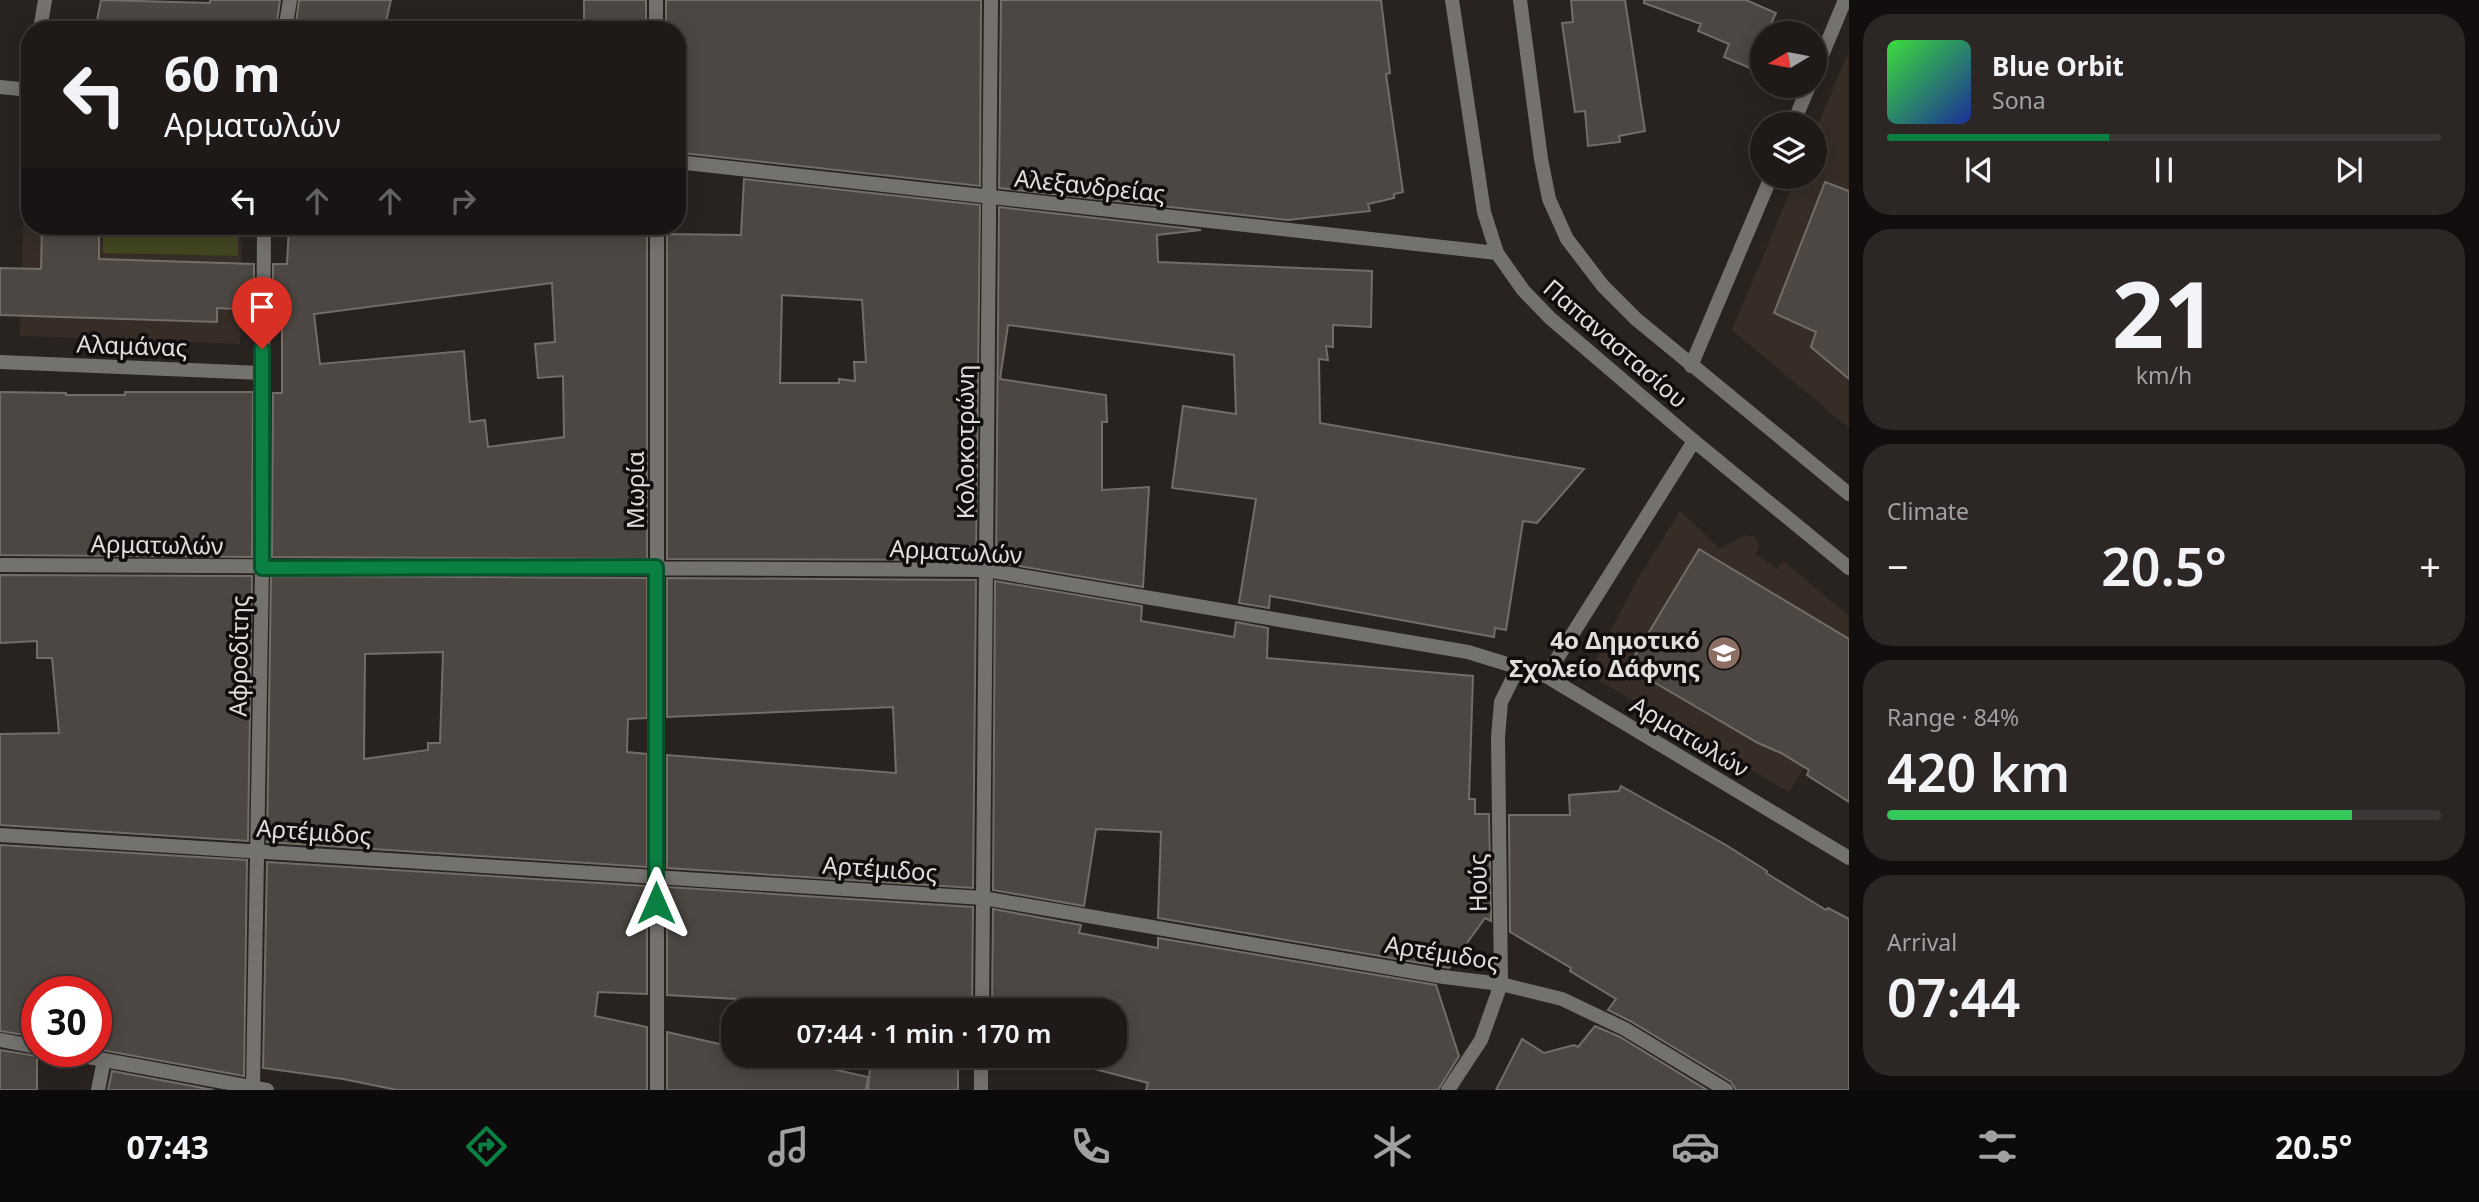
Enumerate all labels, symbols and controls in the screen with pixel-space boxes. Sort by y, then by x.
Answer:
north arrow [1750,21,1827,98]
map controls [1750,21,1827,189]
text: 60 m [164,40,281,106]
text: Blue Orbit [1992,48,2124,84]
icon: left [49,49,140,140]
text: Sona [1992,84,2046,116]
text: Αρματωλών [164,103,341,146]
button: layers [1750,112,1827,189]
icon: previous [1960,151,1998,189]
icon: pause [2145,151,2183,189]
icon: next [2330,151,2368,189]
street label: Αλεξανδρείας [1013,161,1167,209]
icon: left [225,182,263,220]
icon: ahead [298,182,336,220]
icon: ahead [371,182,409,220]
icon: right [444,182,482,220]
text: 21 [2112,251,2216,375]
street label: Παπαναστασίου [1537,271,1695,415]
pin [232,277,292,349]
icon: arrive [243,288,281,326]
street label: Αλαμάνας [76,327,188,363]
text: km/h [2136,359,2192,391]
street label: Κολοκοτρώνη [948,365,981,519]
street label: Μωρία [618,451,651,529]
text: Climate [1887,495,1969,527]
street label: Αρματωλών [90,526,224,562]
text: 20.5° [2101,530,2227,601]
street label: Αρματωλών [889,531,1023,571]
text: − [1887,540,1909,592]
text: + [2419,540,2441,592]
street label: Αφροδίτης [220,595,256,717]
place label: 4ο Δημοτικό Σχολείο Δάφνης [1509,623,1700,684]
school or university icon: 4ο Δημοτικό Σχολείο Δάφνης [1705,634,1743,672]
street label: Αρματωλών [1625,688,1755,784]
text: Range · 84% [1887,701,2019,733]
text: 420 km [1887,736,2070,807]
street label: Αρτέμιδος [256,811,372,851]
street label: Αρτέμιδος [822,848,938,888]
street label: Ηούς [1460,854,1494,912]
position arrow [619,866,693,940]
text: Arrival [1887,926,1957,958]
street label: Αρτέμιδος [1383,927,1501,977]
text: 07:44 [1887,961,2020,1032]
speed limit sign: 30 [21,976,112,1067]
text: 07:44 · 1 min · 170 m [797,1015,1051,1051]
icon: directions [462,1122,511,1171]
icon: music [764,1122,813,1171]
icon: phone [1066,1122,1115,1171]
icon: climate [1368,1122,1417,1171]
icon: car [1671,1122,1720,1171]
icon: filters [1973,1122,2022,1171]
text: 07:43 [127,1125,209,1168]
text: 20.5° [2275,1125,2352,1168]

